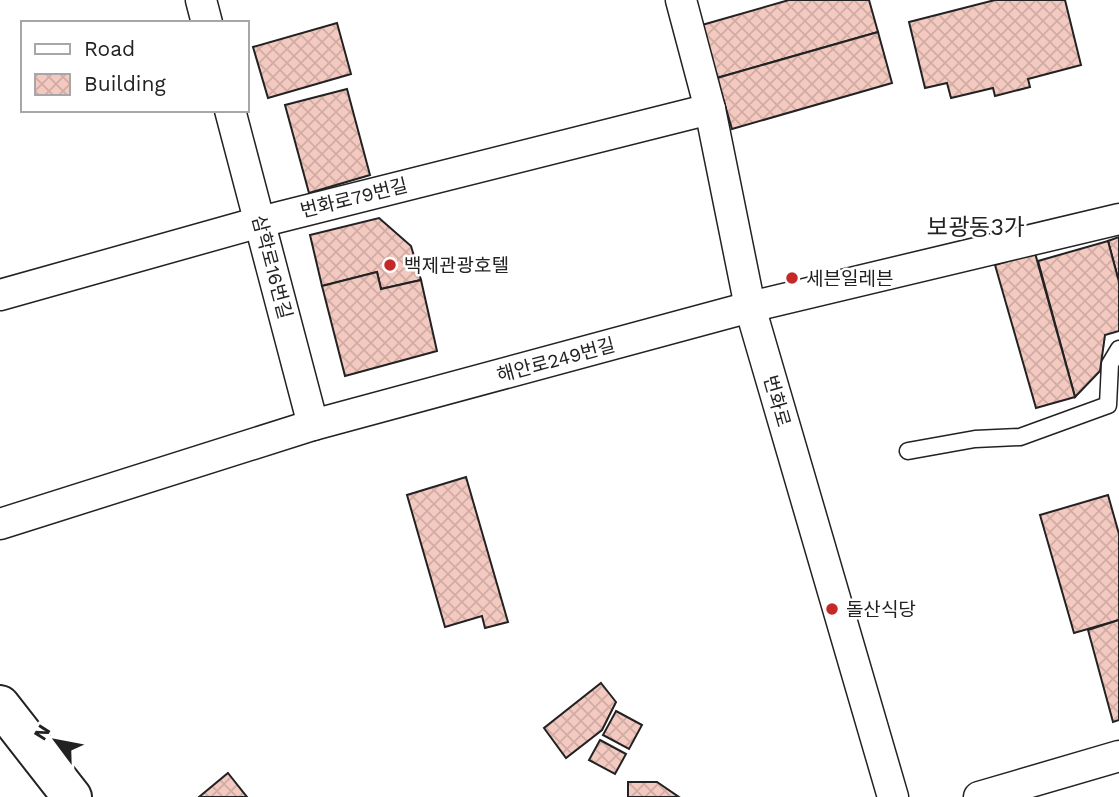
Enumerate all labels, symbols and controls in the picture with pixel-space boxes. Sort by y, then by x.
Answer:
legend [21,21,248,112]
text: Road [84,36,135,61]
text: Building [84,71,166,96]
street label: 번화로79번길 [298,174,410,222]
street label: 삼학로16번길 [247,213,297,321]
district label: 보광동3가 [927,214,1025,241]
place label: 백제관광호텔 [404,254,509,277]
marker: 백제관광호텔 [382,257,398,273]
place label: 세븐일레븐 [806,267,893,290]
marker: 세븐일레븐 [784,270,800,286]
street label: 해안로249번길 [494,333,618,387]
street label: 번화로 [759,373,795,429]
place label: 돌산식당 [846,598,916,621]
marker: 돌산식당 [824,601,840,617]
north arrow [21,706,91,776]
text: N [29,720,55,744]

